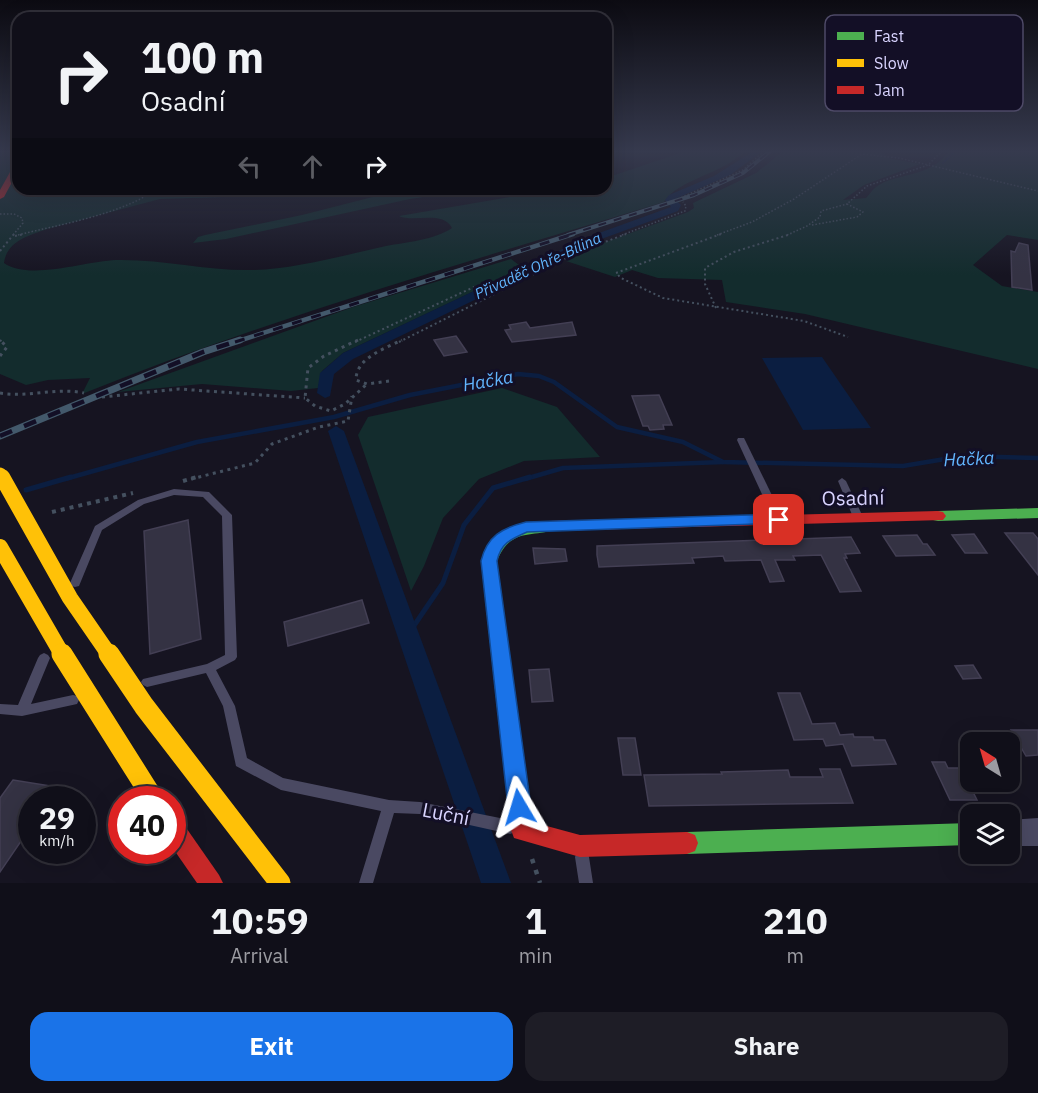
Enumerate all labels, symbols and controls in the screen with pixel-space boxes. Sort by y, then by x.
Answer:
legend [825,15,1023,111]
text: Fast [874,26,904,46]
text: 100 m [141,30,264,85]
icon: right [42,36,120,114]
text: Slow [874,53,909,73]
text: Jam [874,80,905,100]
text: Osadní [141,83,225,118]
icon: left [233,150,266,183]
icon: ahead [296,150,329,183]
icon: right [359,150,392,183]
water label: Přivaděč Ohře-Bílina [471,228,604,303]
water label: Hačka [461,365,515,396]
water label: Hačka [943,446,995,471]
street label: Osadní [821,483,884,512]
pin [753,494,804,545]
icon: arrive [762,503,795,536]
north arrow [960,732,1020,792]
map controls [960,732,1020,864]
position arrow [487,775,551,839]
speed limit sign: 40 [108,786,186,864]
street label: Luční [420,796,472,831]
text: 29 [39,798,75,837]
button: layers [960,804,1020,864]
text: km/h [39,831,75,850]
text: 10:59 [210,897,309,944]
text: 1 [525,897,547,944]
text: 210 [763,897,828,944]
text: Arrival [230,942,289,969]
text: min [519,942,553,969]
text: m [787,942,804,969]
button: Exit [30,1012,513,1081]
button: Share [525,1012,1008,1081]

